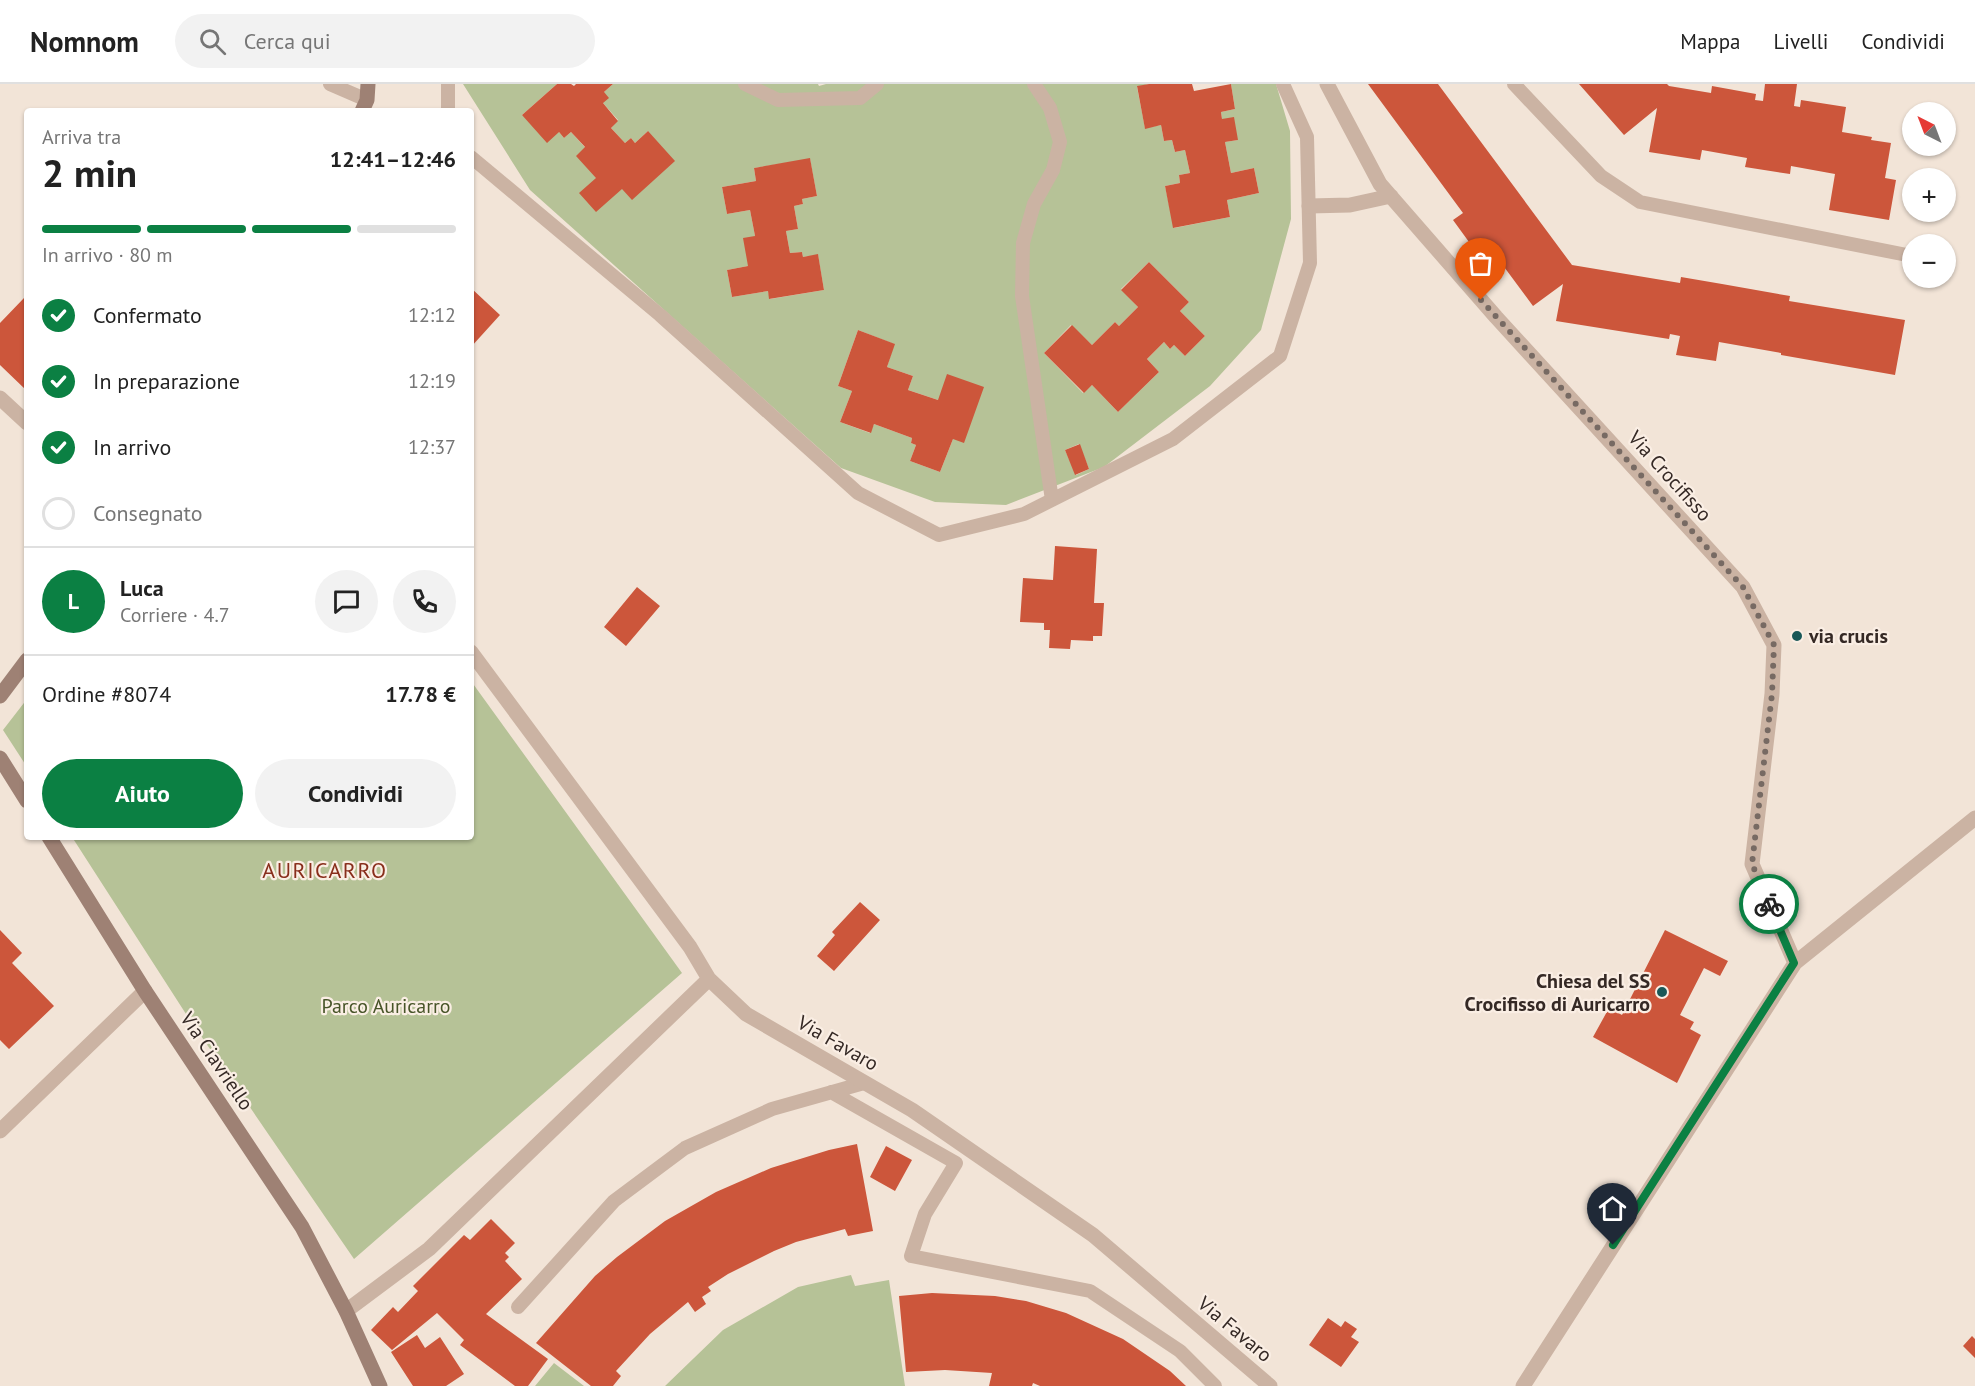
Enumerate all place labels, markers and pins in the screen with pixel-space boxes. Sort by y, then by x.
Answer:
pin [1455,238,1506,300]
place label: via crucis [1808,623,1888,649]
marker: via crucis [1790,629,1804,643]
place label: Chiesa del SS Crocifisso di Auricarro [1464,968,1650,1017]
marker: Chiesa del SS Crocifisso di Auricarro [1655,985,1669,999]
pin [1587,1183,1638,1245]

